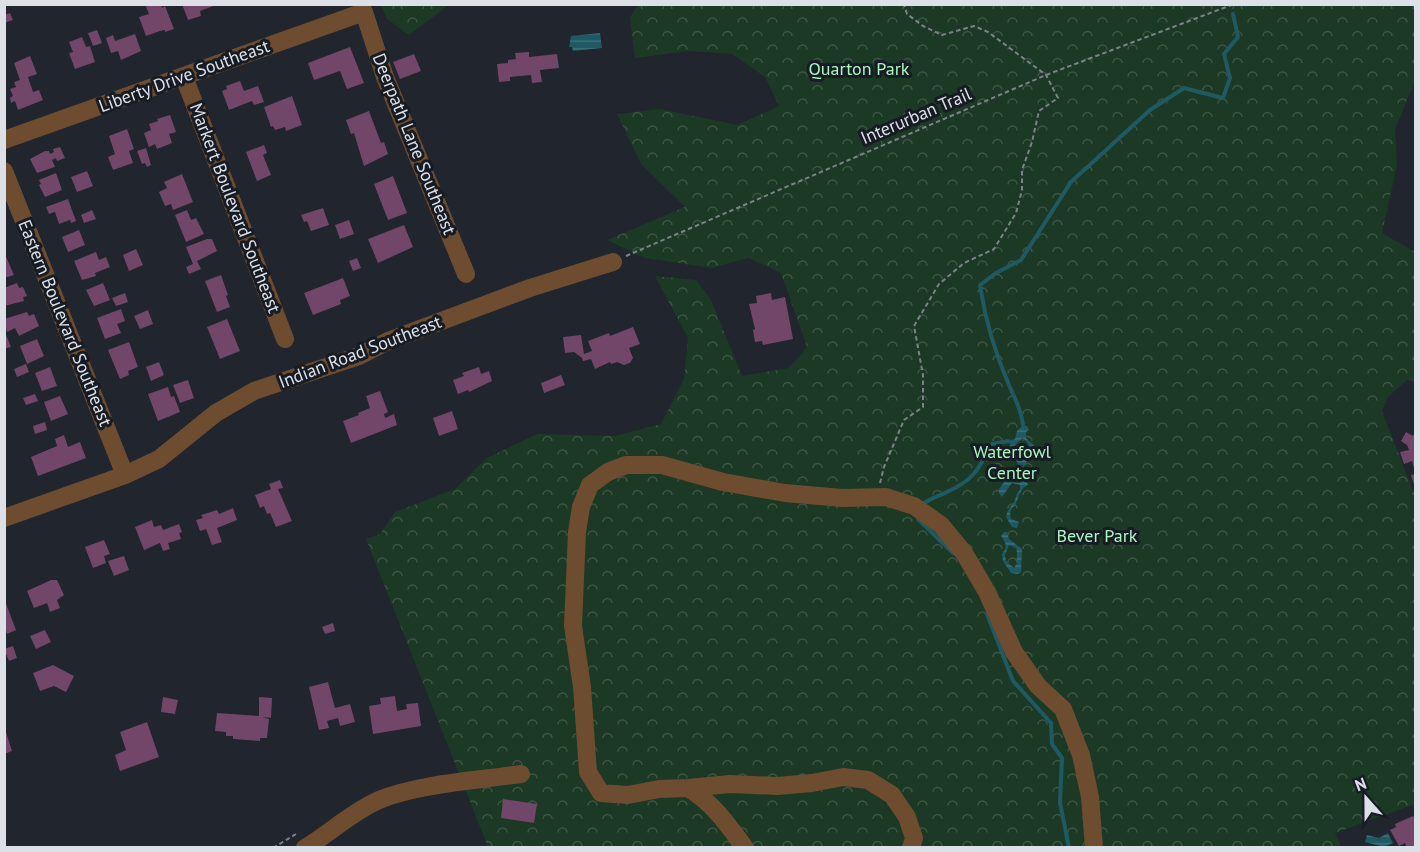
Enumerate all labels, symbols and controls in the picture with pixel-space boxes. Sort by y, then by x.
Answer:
street label: Liberty Drive Southeast [95,34,272,117]
street label: Deerpath Lane Southeast [368,50,461,238]
park label: Quarton Park [809,57,910,80]
street label: Interurban Trail [857,82,975,149]
street label: Markert Boulevard Southeast [185,100,286,316]
street label: Eastern Boulevard Southeast [13,216,117,429]
street label: Indian Road Southeast [275,310,445,393]
park label: Waterfowl Center [973,440,1052,484]
park label: Bever Park [1057,524,1138,547]
north arrow [1336,768,1396,828]
text: N [1352,773,1369,795]

